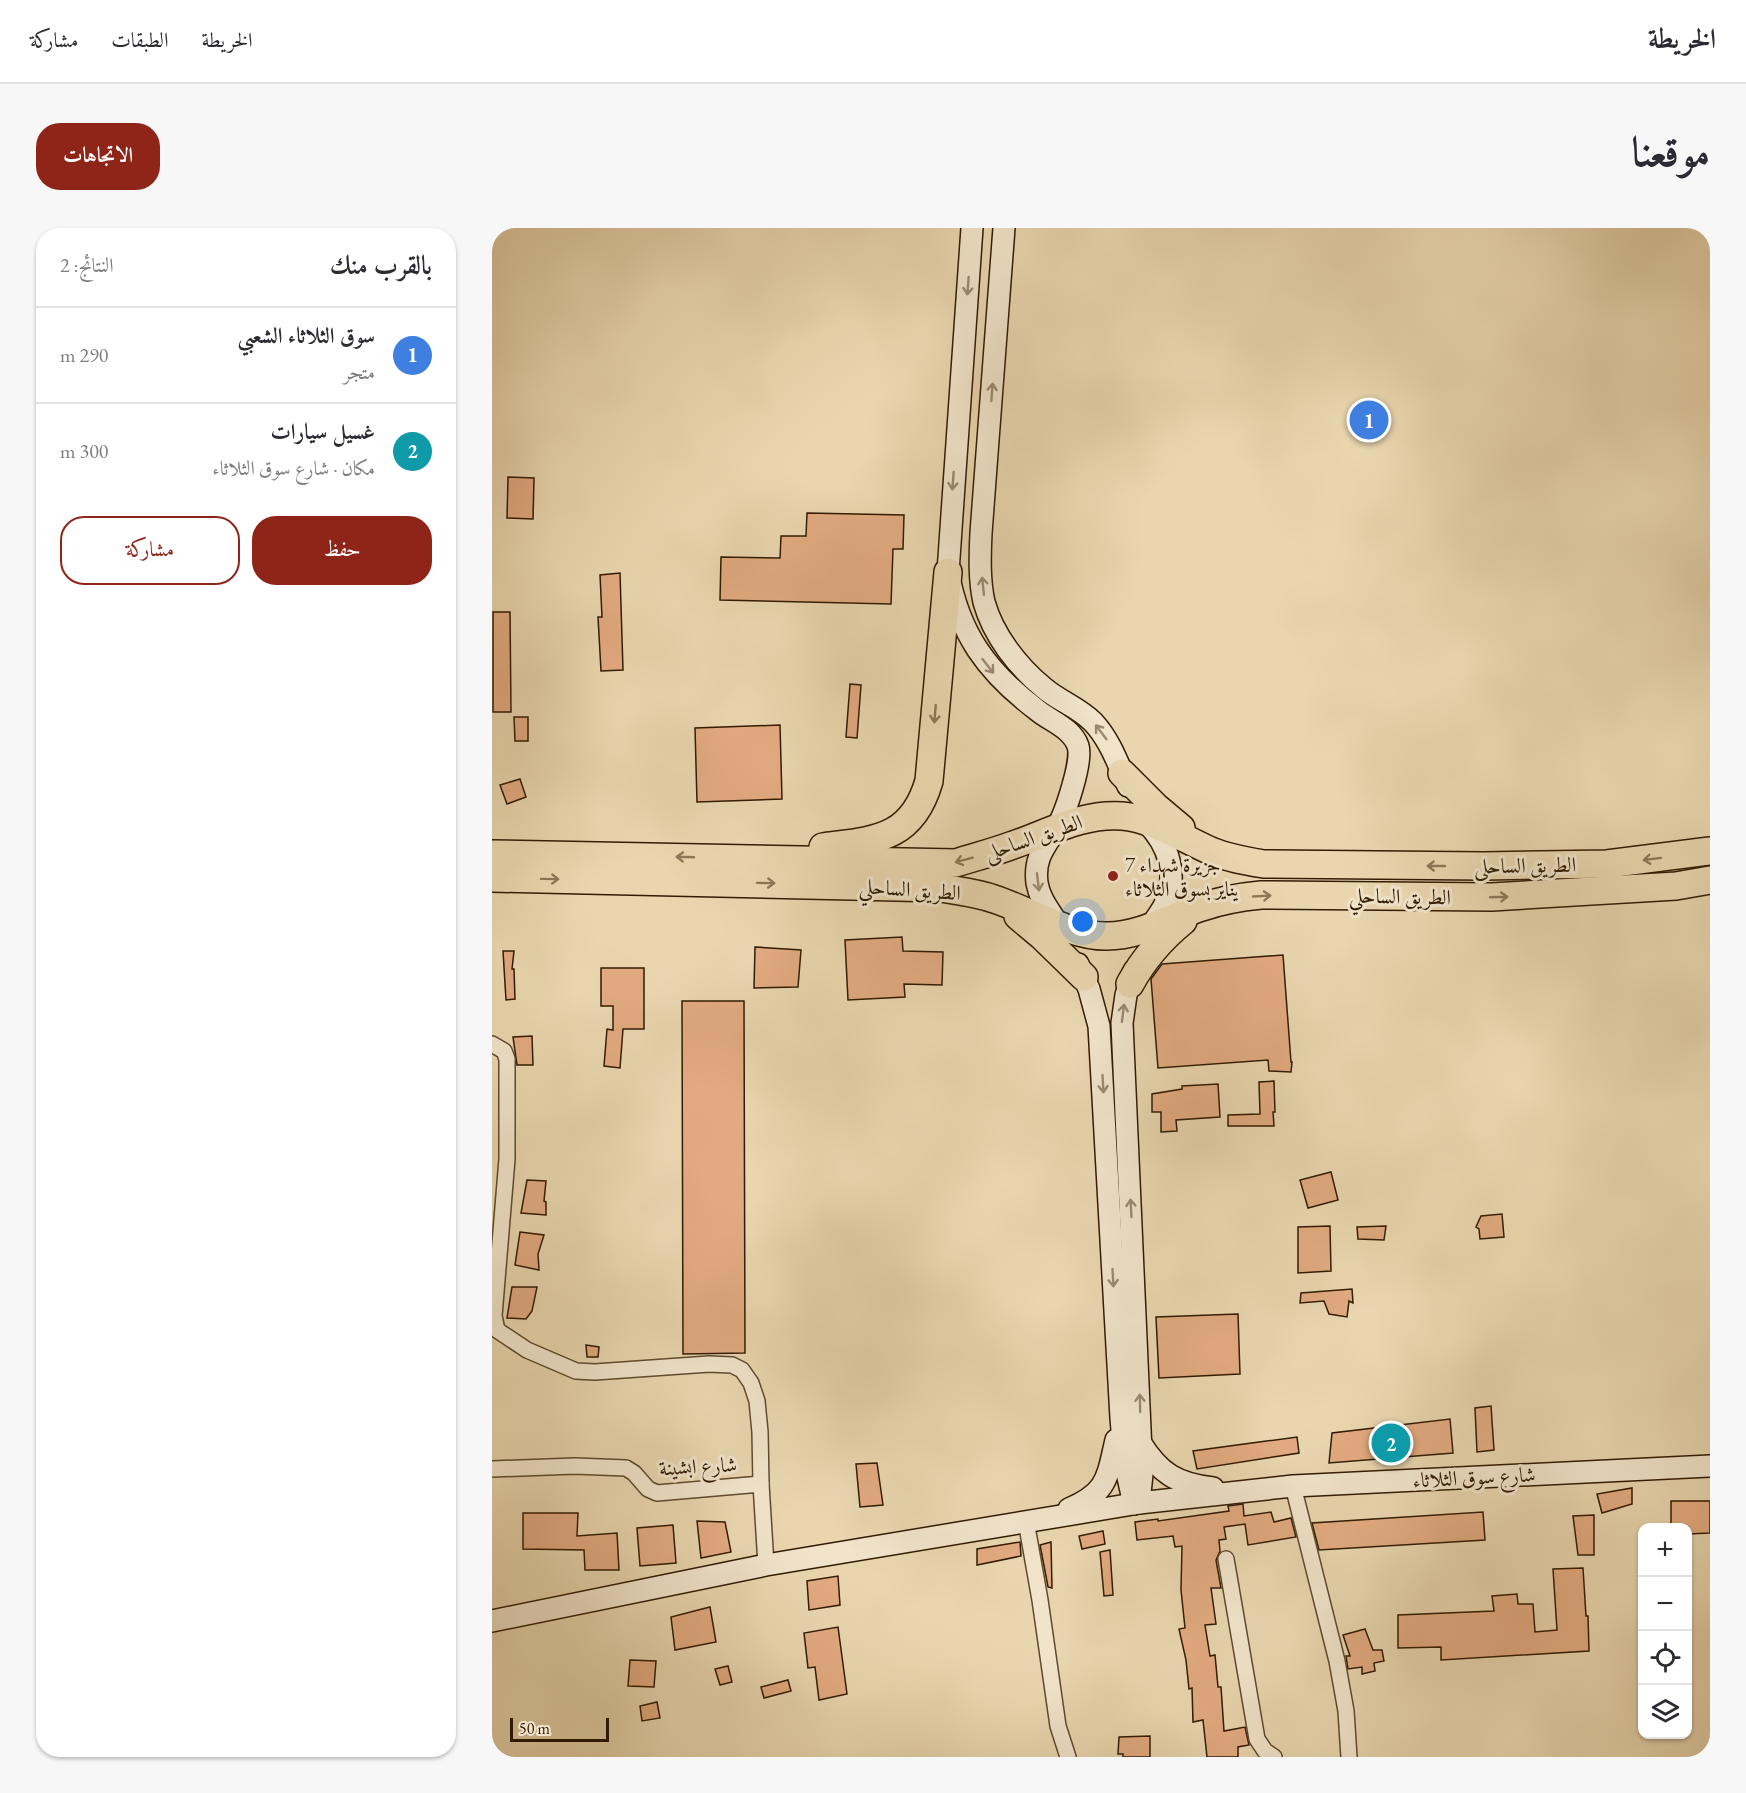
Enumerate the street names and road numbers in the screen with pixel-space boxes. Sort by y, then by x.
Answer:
street label: الطريق الساحلى [980,808,1087,869]
street label: الطريق الساحلى [1474,851,1576,882]
street label: الطريق الساحلي [858,872,962,913]
street label: الطريق الساحلي [1349,882,1451,917]
street label: شارع ابشينة [658,1450,738,1487]
street label: شارع سوق الثلاثاء [1412,1460,1536,1499]

